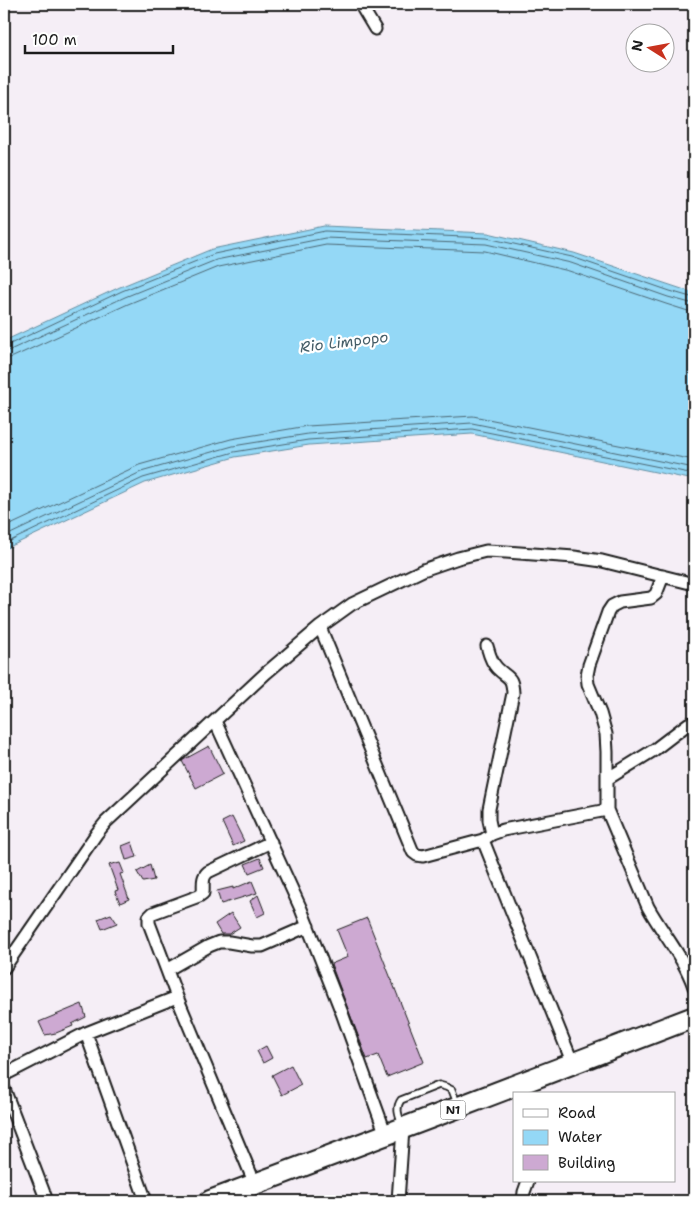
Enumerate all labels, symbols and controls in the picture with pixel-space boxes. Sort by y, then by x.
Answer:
scale bar [25,22,172,54]
north arrow [626,22,676,72]
text: 100 m [32,30,77,50]
text: N [627,38,647,53]
water label: Rio Limpopo [299,327,389,357]
legend [513,1092,676,1182]
road number: N1 [440,1100,466,1120]
text: Road [558,1103,596,1123]
text: Water [558,1127,602,1147]
text: Building [558,1153,615,1173]

